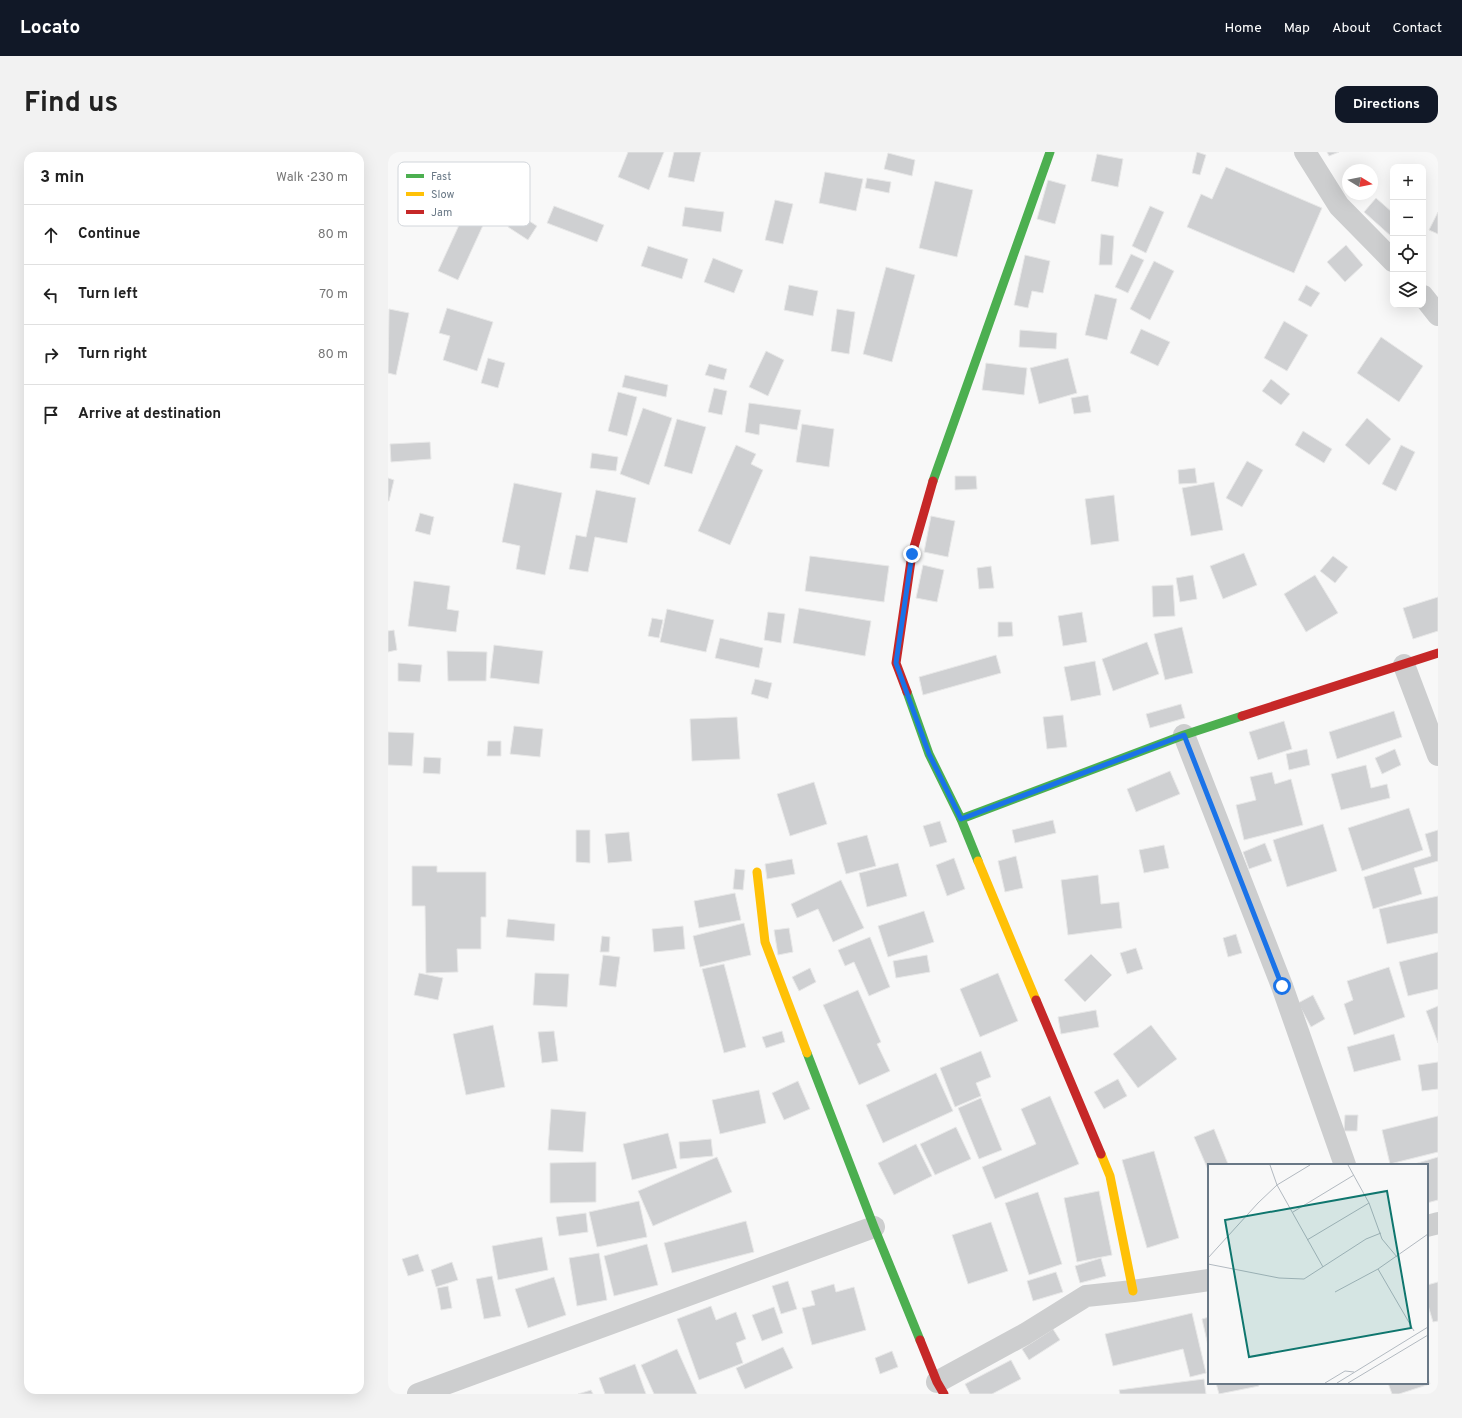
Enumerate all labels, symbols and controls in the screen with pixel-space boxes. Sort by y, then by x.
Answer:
text: Locato [20,16,80,40]
text: Home [1225,20,1262,37]
text: Map [1284,20,1310,37]
text: About [1332,20,1371,37]
text: Contact [1393,20,1442,37]
text: Find us [24,86,118,122]
button: Directions [1335,86,1438,123]
legend [398,162,530,226]
north arrow [1342,164,1378,200]
map controls [1390,164,1426,308]
button: + [1390,164,1426,200]
text: 3 min [40,167,84,189]
text: Walk · 230 m [276,170,348,186]
text: Fast [431,170,451,184]
text: Slow [431,188,454,202]
button: − [1390,200,1426,236]
text: Jam [431,206,452,220]
icon: ahead [40,224,62,246]
text: Continue [78,225,140,244]
text: 80 m [318,227,348,243]
button: locate [1390,236,1426,272]
button: layers [1390,272,1426,308]
icon: left [40,284,62,306]
text: Turn left [78,285,138,304]
text: 70 m [319,287,348,303]
icon: right [40,344,62,366]
text: Turn right [78,345,147,364]
text: 80 m [318,347,348,363]
icon: arrive [40,404,62,426]
text: Arrive at destination [78,405,221,424]
route end [903,545,921,563]
route start [1273,977,1291,995]
inset map [1208,1164,1428,1384]

